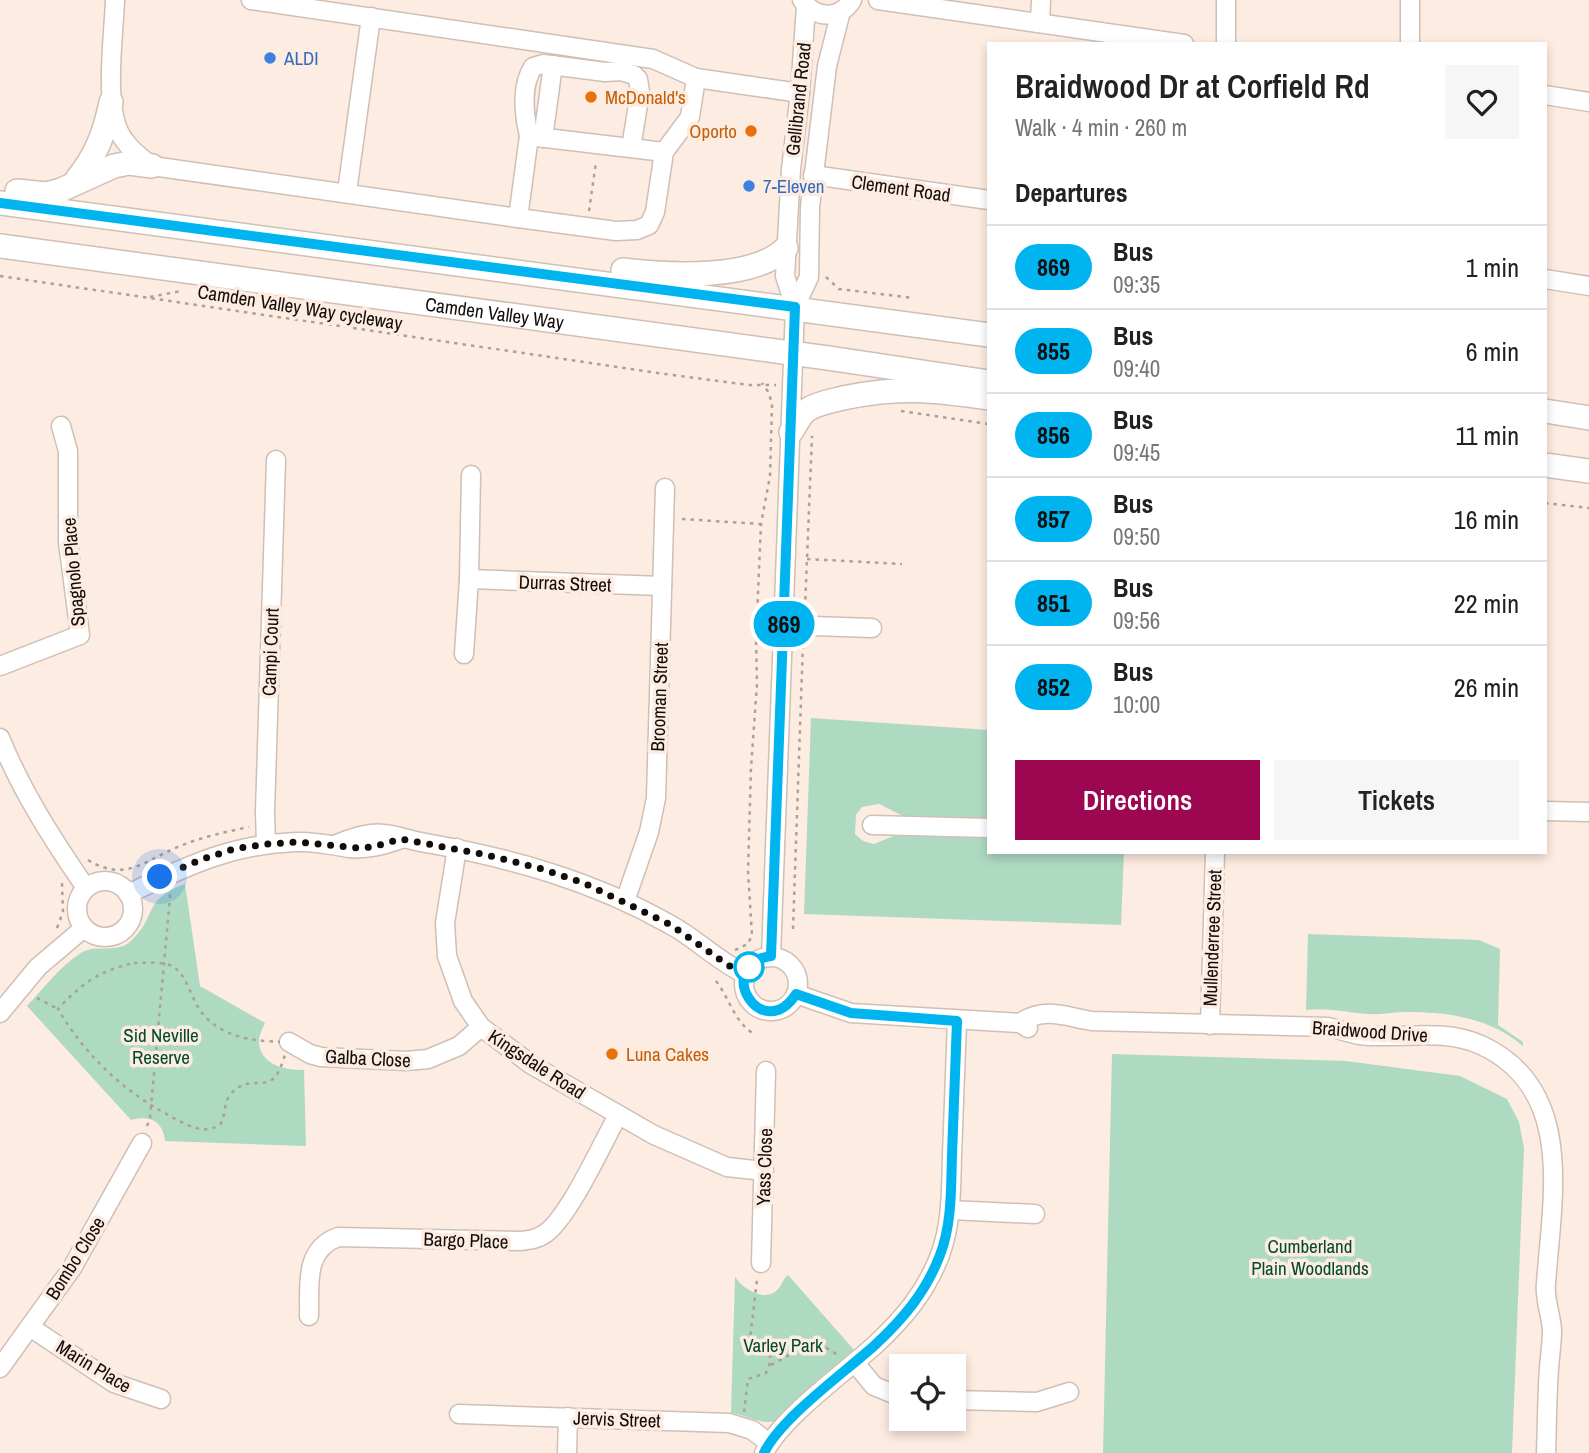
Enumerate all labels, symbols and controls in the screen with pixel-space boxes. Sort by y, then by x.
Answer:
street label: Gellibrand Road [779,41,817,157]
place label: ALDI [283,45,319,71]
marker: ALDI [262,50,278,66]
text: Braidwood Dr at Corfield Rd [1015,64,1370,108]
button: heart [1445,65,1519,139]
place label: McDonald's [605,84,686,110]
marker: McDonald's [583,89,599,105]
text: Walk · 4 min · 260 m [1015,112,1187,143]
place label: Oporto [689,118,737,144]
marker: Oporto [743,123,759,139]
street label: Clement Road [850,168,952,208]
place label: 7-Eleven [763,173,824,199]
text: Departures [1015,175,1128,210]
marker: 7-Eleven [741,178,757,194]
text: Bus [1113,234,1153,269]
text: 1 min [1466,250,1519,285]
text: 869 [1037,251,1070,283]
text: 09:35 [1113,269,1160,300]
street label: Camden Valley Way cycleway [196,278,404,336]
street label: Camden Valley Way [424,291,566,335]
text: Bus [1113,318,1153,353]
text: 6 min [1466,334,1519,369]
text: 855 [1037,335,1070,367]
text: 09:40 [1113,353,1160,384]
text: Bus [1113,402,1153,437]
text: 11 min [1455,418,1519,453]
text: 856 [1037,419,1070,451]
text: 09:45 [1113,437,1160,468]
text: Bus [1113,486,1153,521]
text: 16 min [1454,502,1519,537]
text: 857 [1037,503,1070,535]
street label: Spagnolo Place [55,517,91,627]
text: 09:50 [1113,521,1160,552]
street label: Durras Street [518,568,612,598]
text: Bus [1113,570,1153,605]
text: 22 min [1454,586,1519,621]
text: 851 [1037,587,1070,619]
line badge: 869 [744,601,824,647]
text: 09:56 [1113,605,1160,636]
street label: Campi Court [255,607,285,697]
text: 869 [768,608,800,640]
street label: Brooman Street [644,641,674,752]
text: Bus [1113,654,1153,689]
text: 26 min [1454,670,1519,705]
text: 852 [1037,671,1070,703]
text: 10:00 [1113,689,1160,720]
button: Directions [1015,760,1260,840]
button: Tickets [1274,760,1519,840]
your location [142,859,177,894]
street label: Mullenderree Street [1197,869,1227,1007]
unlabelled marker [734,952,764,982]
street label: Braidwood Drive [1311,1014,1429,1048]
park label: Sid Neville Reserve [123,1022,199,1070]
street label: Kingsdale Road [483,1023,591,1105]
place label: Luna Cakes [626,1041,709,1067]
street label: Galba Close [325,1043,411,1073]
marker: Luna Cakes [604,1046,620,1062]
street label: Yass Close [750,1128,778,1206]
street label: Bombo Close [39,1211,111,1305]
street label: Bargo Place [423,1226,509,1254]
park label: Cumberland Plain Woodlands [1251,1233,1369,1281]
park label: Varley Park [743,1332,823,1358]
street label: Marin Place [52,1333,136,1399]
map controls [889,1354,966,1431]
button: locate [889,1354,966,1431]
street label: Jervis Street [573,1404,662,1434]

